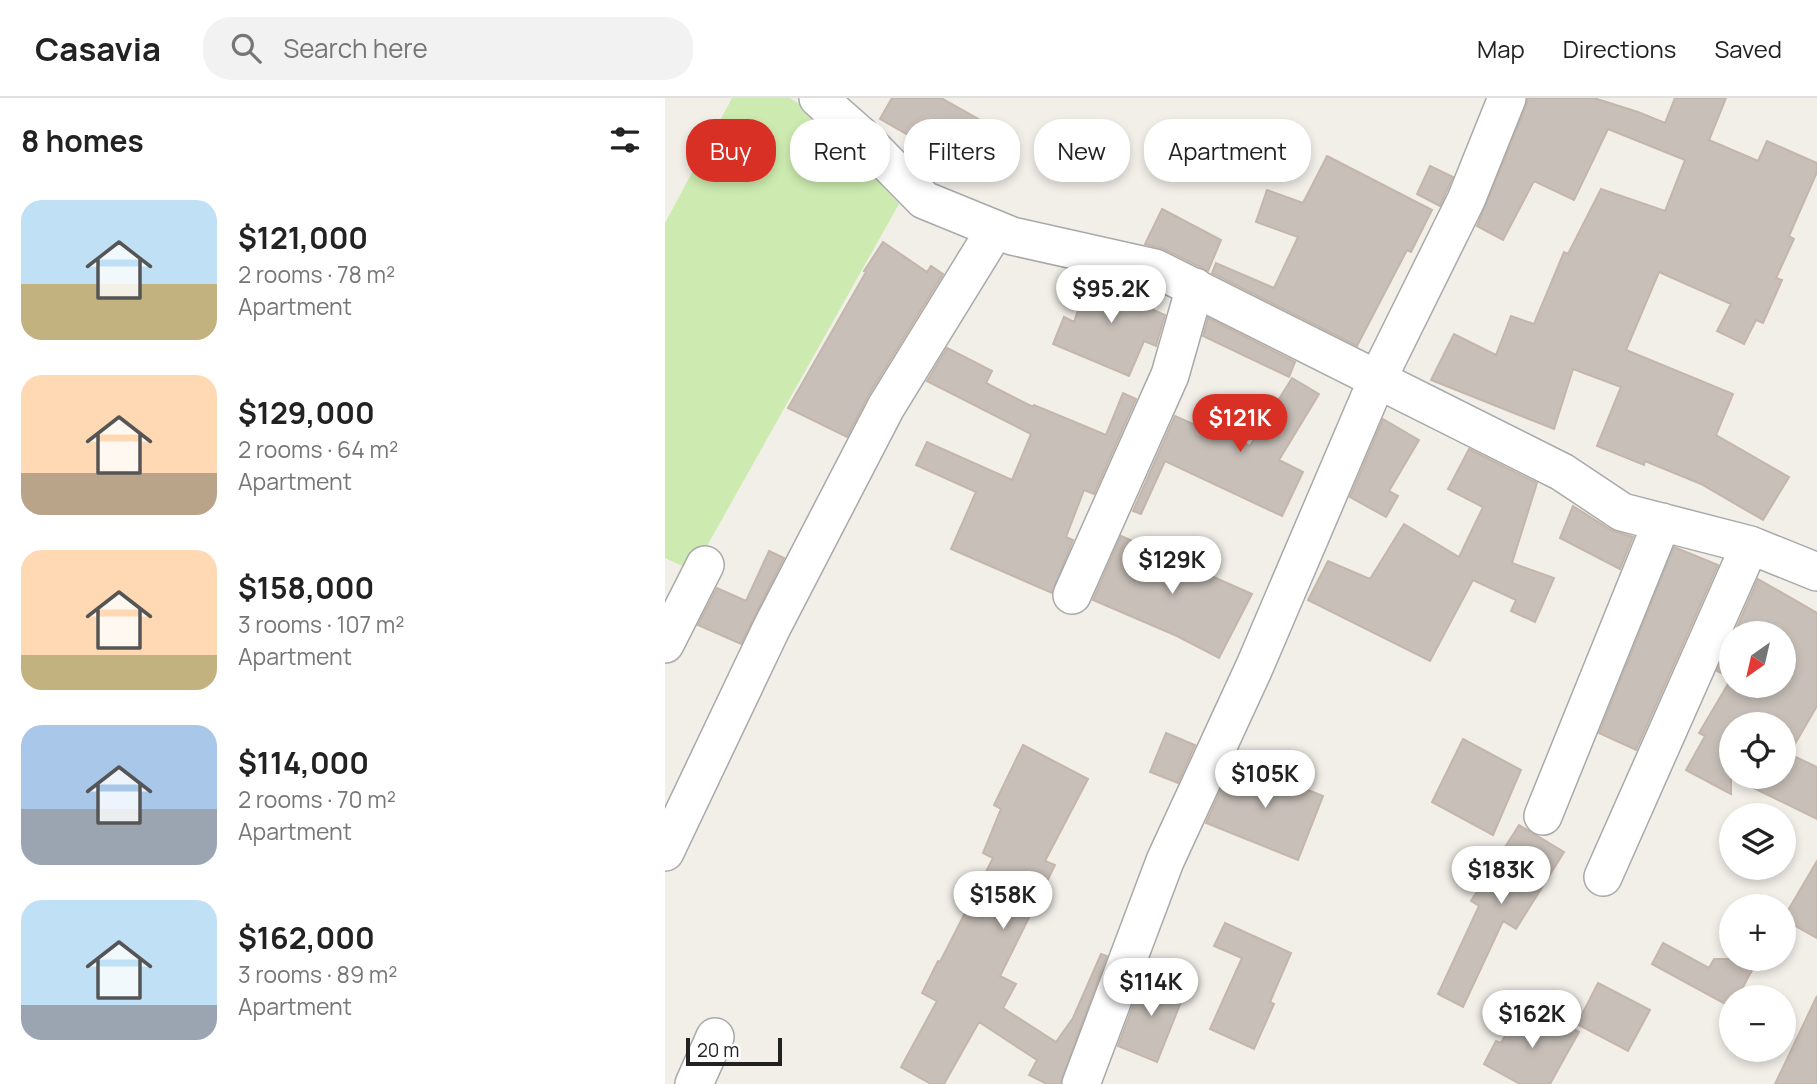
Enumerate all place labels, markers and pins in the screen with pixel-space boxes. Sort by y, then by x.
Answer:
pin: $95.2K [1054,266,1168,325]
pin: $121K [1191,394,1289,454]
pin: $129K [1123,536,1221,596]
pin: $105K [1216,750,1314,810]
pin: $183K [1452,846,1550,906]
pin: $158K [954,872,1052,931]
pin: $114K [1102,958,1200,1018]
pin: $162K [1483,990,1581,1050]

